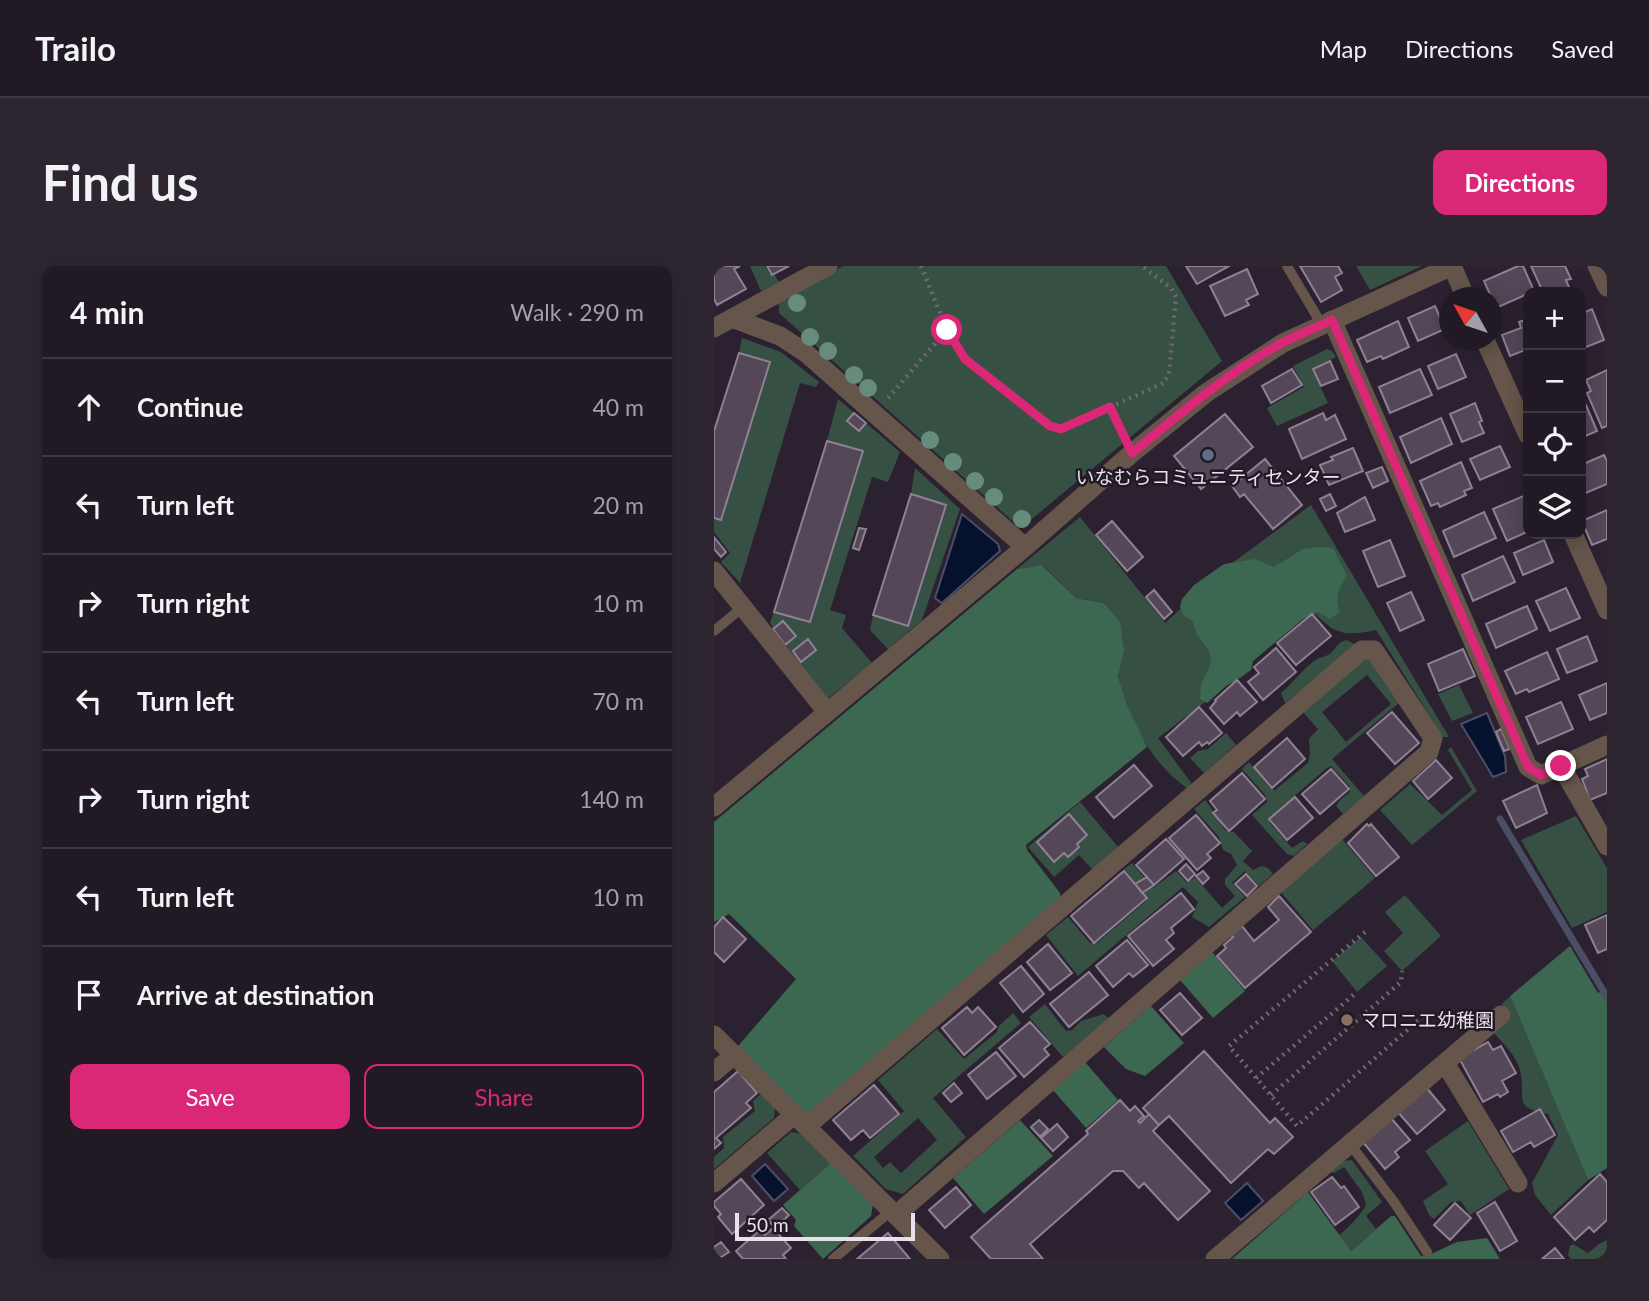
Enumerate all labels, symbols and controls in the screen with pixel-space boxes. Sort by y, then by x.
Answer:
text: Trailo [35,28,116,68]
text: Map [1320,34,1367,63]
text: Directions [1405,34,1513,63]
text: Saved [1551,34,1614,63]
button: Directions [1433,150,1607,215]
text: Find us [42,153,199,211]
north arrow [1439,287,1502,350]
map controls [1523,287,1586,539]
button: + [1523,287,1586,350]
text: 4 min [70,294,144,330]
text: Walk · 290 m [510,298,644,326]
route start [931,314,962,345]
button: − [1523,350,1586,413]
icon: ahead [70,388,108,426]
text: Continue [137,391,243,423]
text: 40 m [593,393,644,421]
button: locate [1523,413,1586,476]
marker: いなむらコミュニティセンター [1200,447,1216,463]
place label: いなむらコミュニティセンター [1076,465,1340,488]
button: layers [1523,476,1586,539]
icon: left [70,486,108,524]
text: Turn left [137,489,234,521]
text: 20 m [593,491,644,519]
icon: right [70,584,108,622]
text: Turn right [137,587,250,619]
text: 10 m [593,589,644,617]
icon: left [70,682,108,720]
text: Turn left [137,685,234,717]
text: 70 m [593,687,644,715]
route end [1545,750,1576,781]
icon: right [70,780,108,818]
text: Turn right [137,783,250,815]
text: 140 m [579,785,644,813]
icon: left [70,878,108,916]
text: Turn left [137,881,234,913]
text: 10 m [593,883,644,911]
icon: arrive [70,976,108,1014]
text: Arrive at destination [137,979,374,1011]
place label: マロニエ幼稚園 [1361,1008,1494,1031]
marker: マロニエ幼稚園 [1339,1012,1355,1028]
button: Save [70,1064,350,1129]
button: Share [364,1064,644,1129]
scale bar [735,1210,915,1242]
text: 50 m [746,1213,789,1236]

